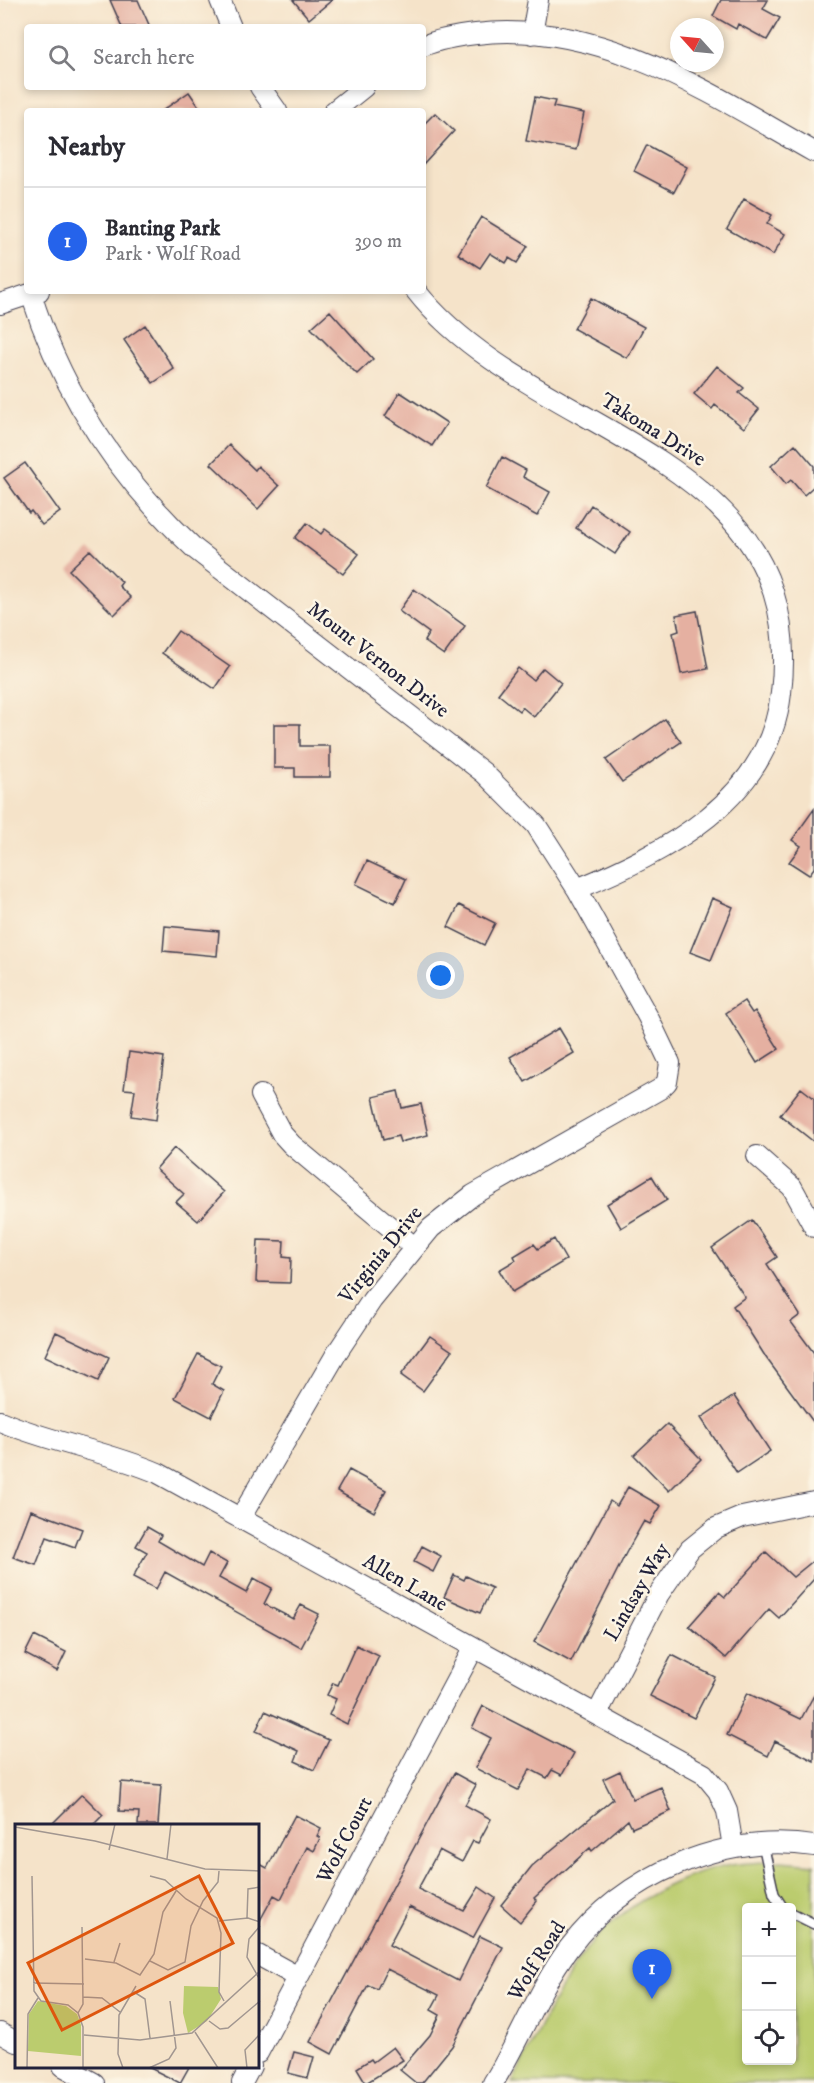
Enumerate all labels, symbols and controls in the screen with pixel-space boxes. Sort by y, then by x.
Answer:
north arrow [670,18,724,72]
search box [24,24,426,90]
icon: search [45,41,78,74]
text: Search here [93,44,195,71]
text: Nearby [48,131,125,164]
text: Banting Park [105,215,220,242]
text: 1 [64,229,71,254]
text: 390 m [354,229,402,254]
text: Park · Wolf Road [105,242,241,267]
street label: Takoma Drive [596,387,711,473]
street label: Mount Vernon Drive [302,596,455,724]
your location [426,961,455,990]
street label: Virginia Drive [333,1201,429,1310]
street label: Lindsay Way [598,1537,676,1646]
street label: Allen Lane [358,1548,452,1618]
street label: Wolf Court [311,1792,379,1889]
inset map [15,1824,260,2068]
map controls [742,1903,796,2065]
button: + [742,1903,796,1957]
street label: Wolf Road [502,1916,572,2007]
pin: 1 [632,1950,672,1999]
button: − [742,1957,796,2011]
button: locate [742,2011,796,2065]

